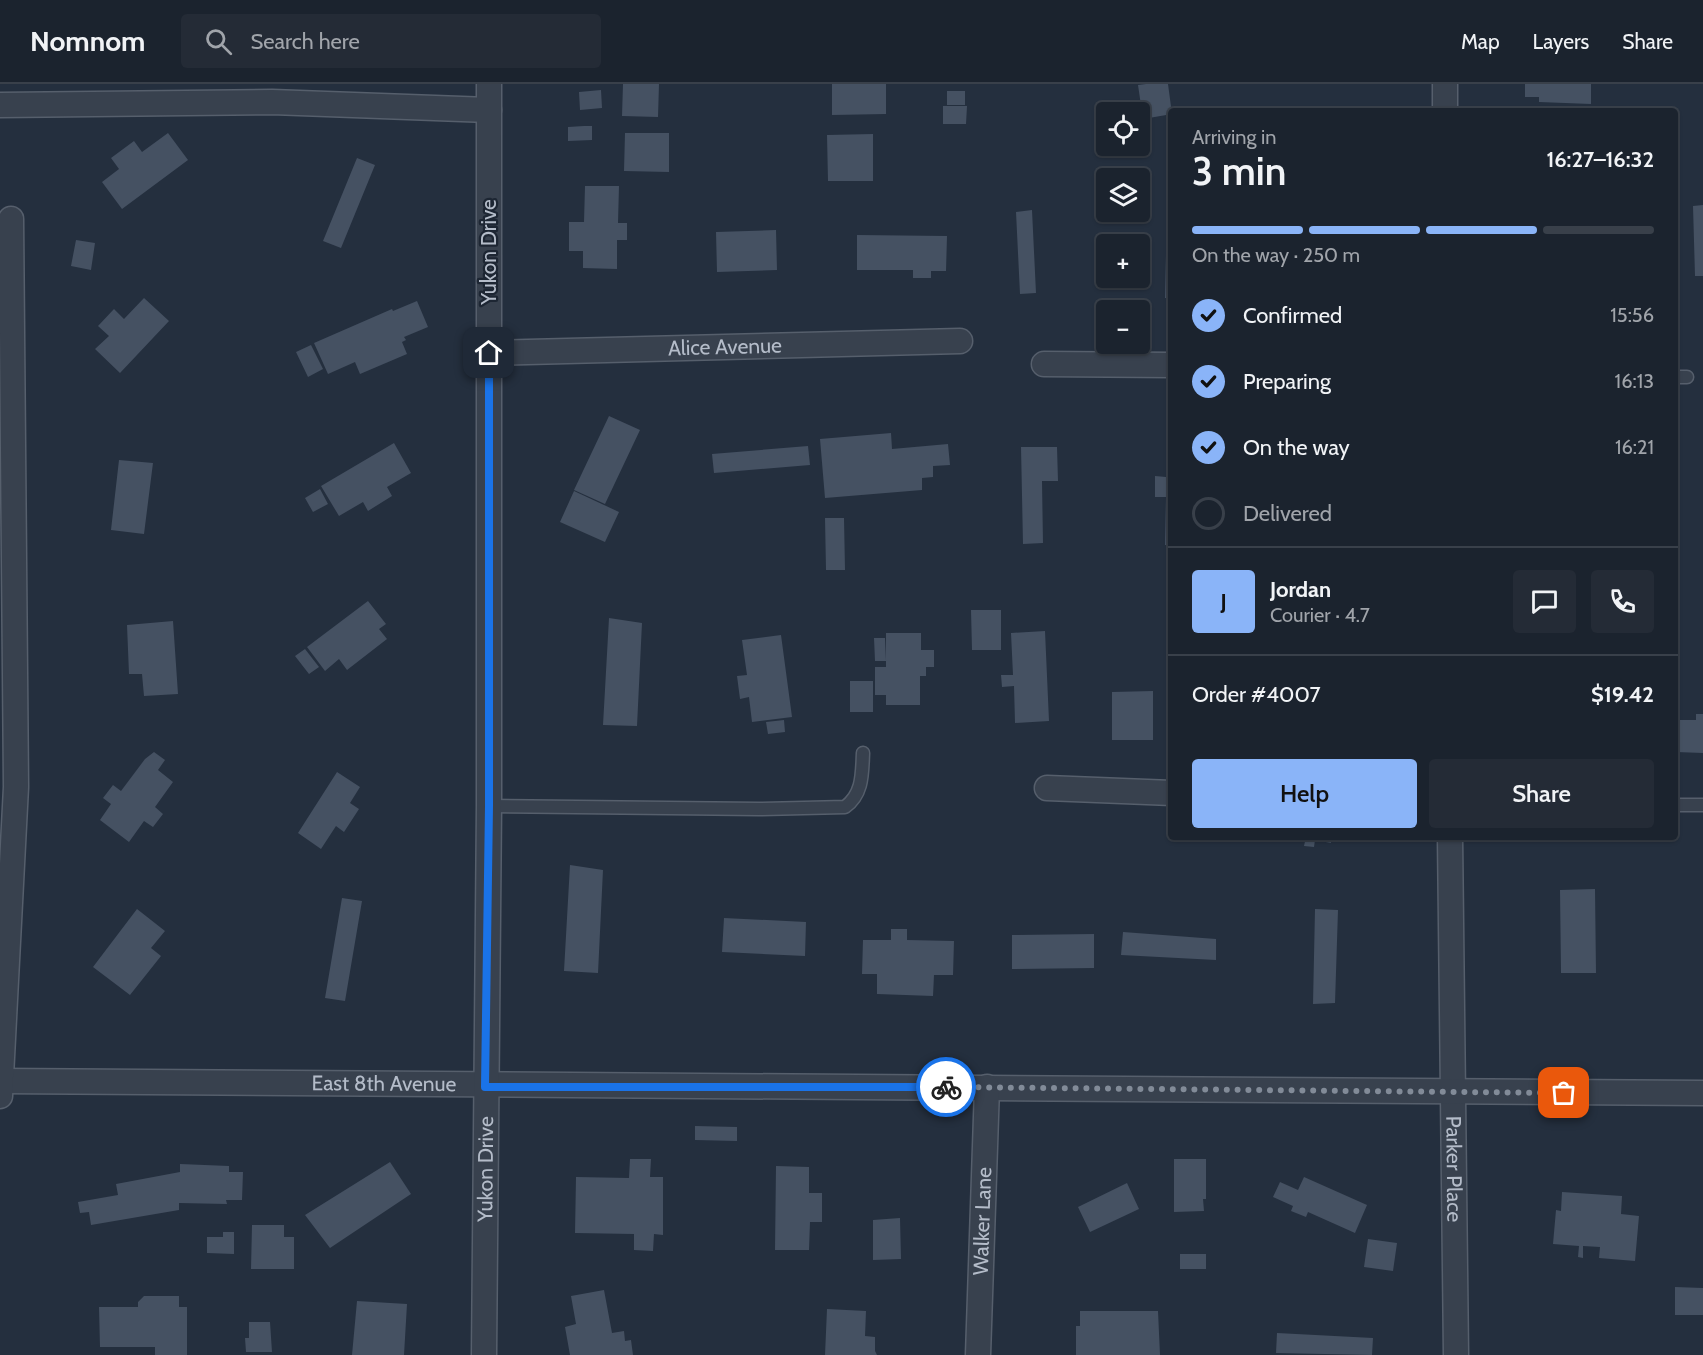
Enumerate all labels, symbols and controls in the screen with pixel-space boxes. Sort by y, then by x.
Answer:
search box [181,14,601,68]
text: Nomnom [30,24,145,58]
icon: search [202,25,235,58]
text: Search here [250,28,360,55]
text: Map [1461,29,1500,54]
text: Layers [1533,29,1589,54]
text: Share [1622,29,1673,54]
map controls [1096,102,1150,354]
button: locate [1096,102,1150,156]
text: Arriving in [1192,125,1276,149]
text: 16:27–16:32 [1546,146,1654,173]
text: 3 min [1192,147,1286,195]
button: layers [1096,168,1150,222]
street label: Yukon Drive [476,199,501,306]
button: + [1096,234,1150,288]
text: On the way · 250 m [1192,243,1360,267]
icon: check [1192,299,1225,332]
button: − [1096,300,1150,354]
text: Confirmed [1243,302,1342,329]
text: 15:56 [1610,303,1654,327]
pin [463,327,514,378]
street label: Alice Avenue [668,333,782,360]
icon: home [472,336,505,369]
icon: check [1192,365,1225,398]
text: Preparing [1243,368,1331,395]
text: 16:13 [1615,369,1654,393]
icon: check [1192,431,1225,464]
text: On the way [1243,434,1350,461]
text: 16:21 [1615,435,1654,459]
text: Delivered [1243,500,1332,527]
button: chat [1513,570,1576,633]
button: phone [1591,570,1654,633]
text: Jordan [1270,576,1331,603]
text: J [1220,588,1227,615]
text: Courier · 4.7 [1270,603,1370,627]
text: Order #4007 [1192,681,1321,708]
text: $19.42 [1591,681,1654,708]
button: Help [1192,759,1417,828]
button: Share [1429,759,1654,828]
courier [916,1057,976,1117]
pin [1538,1067,1589,1118]
street label: East 8th Avenue [311,1070,457,1096]
icon: bike [930,1071,963,1104]
icon: bag [1547,1076,1580,1109]
street label: Parker Place [1441,1115,1467,1223]
street label: Yukon Drive [472,1116,498,1223]
street label: Walker Lane [968,1166,996,1276]

